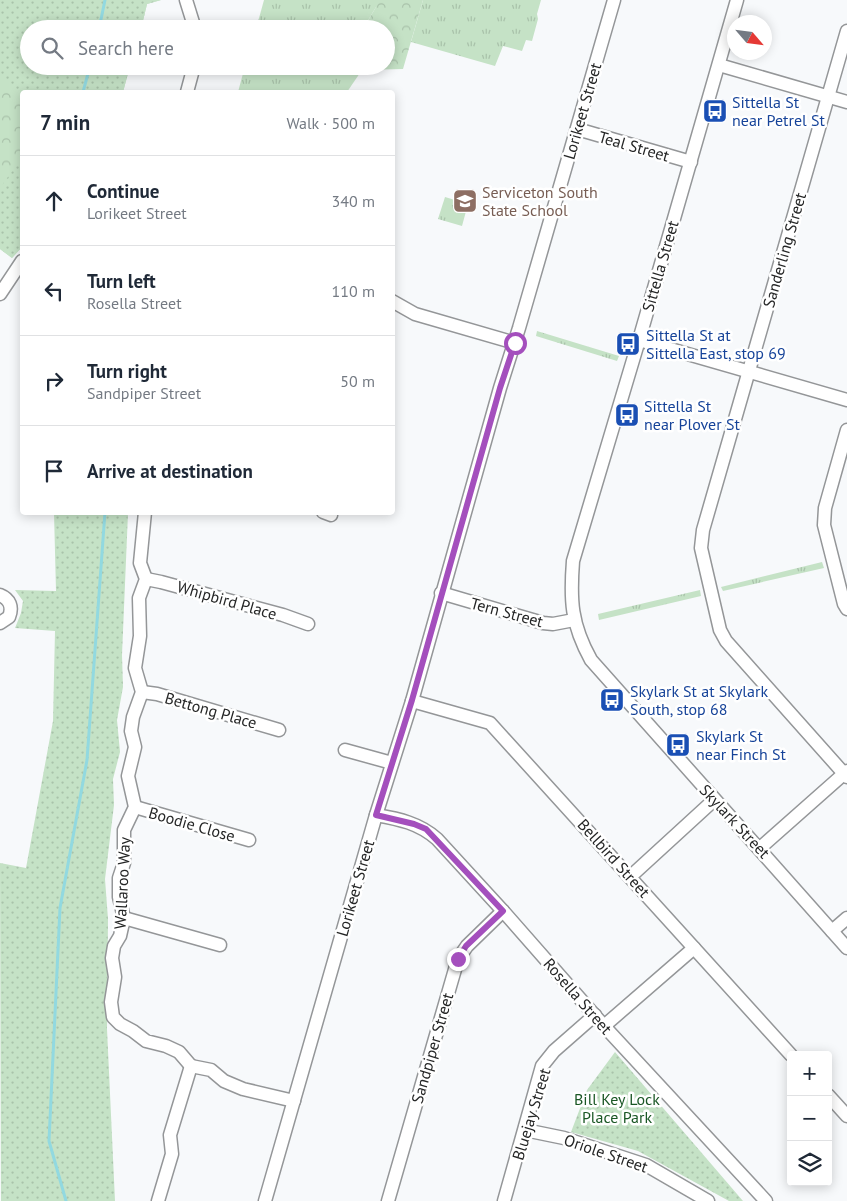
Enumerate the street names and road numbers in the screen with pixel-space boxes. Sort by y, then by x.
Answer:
street label: Lorikeet Street [559,60,606,162]
street label: Teal Street [596,126,672,166]
street label: Sanderling Street [758,190,810,310]
street label: Sittella Street [637,218,683,314]
street label: Whipbird Place [175,576,279,624]
street label: Tern Street [469,593,546,631]
street label: Bettong Place [163,687,259,733]
street label: Skylark Street [696,780,775,863]
street label: Boodie Close [146,802,238,846]
street label: Bellbird Street [573,815,655,902]
street label: Wallaroo Way [110,836,134,930]
street label: Lorikeet Street [332,837,379,939]
street label: Rosella Street [539,954,617,1039]
street label: Sandpiper Street [407,990,457,1106]
street label: Bluejay Street [508,1065,555,1162]
street label: Oriole Street [562,1129,651,1177]

